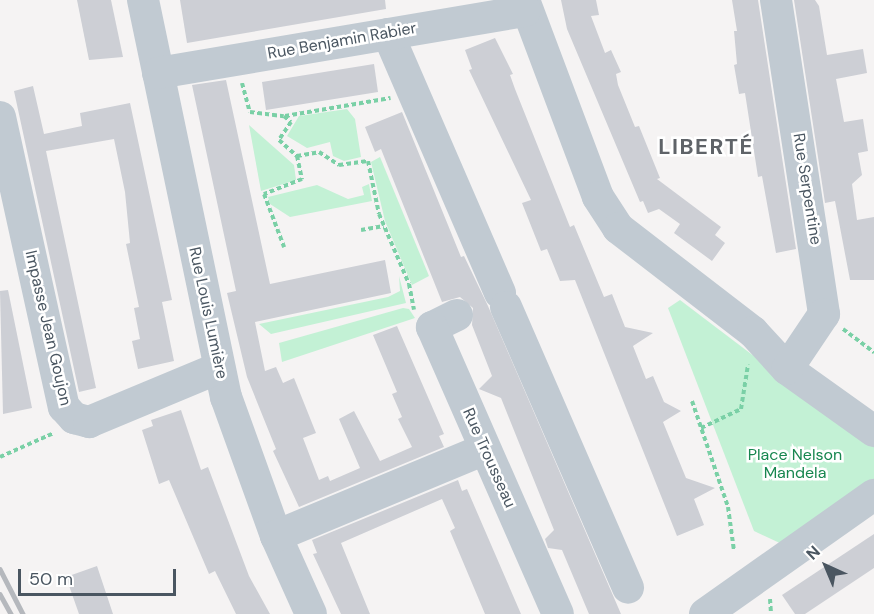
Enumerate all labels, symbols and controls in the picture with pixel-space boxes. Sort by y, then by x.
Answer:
street label: Rue Benjamin Rabier [266,18,418,64]
street label: Rue Serpentine [789,132,825,246]
district label: LIBERTÉ [658,134,754,160]
street label: Rue Louis Lumière [185,245,231,381]
street label: Impasse Jean Goujon [21,249,75,407]
street label: Rue Trousseau [458,405,520,511]
park label: Place Nelson Mandela [748,445,842,483]
north arrow [796,536,856,596]
text: N [802,541,825,564]
scale bar [21,557,178,595]
text: 50 m [29,567,73,591]

